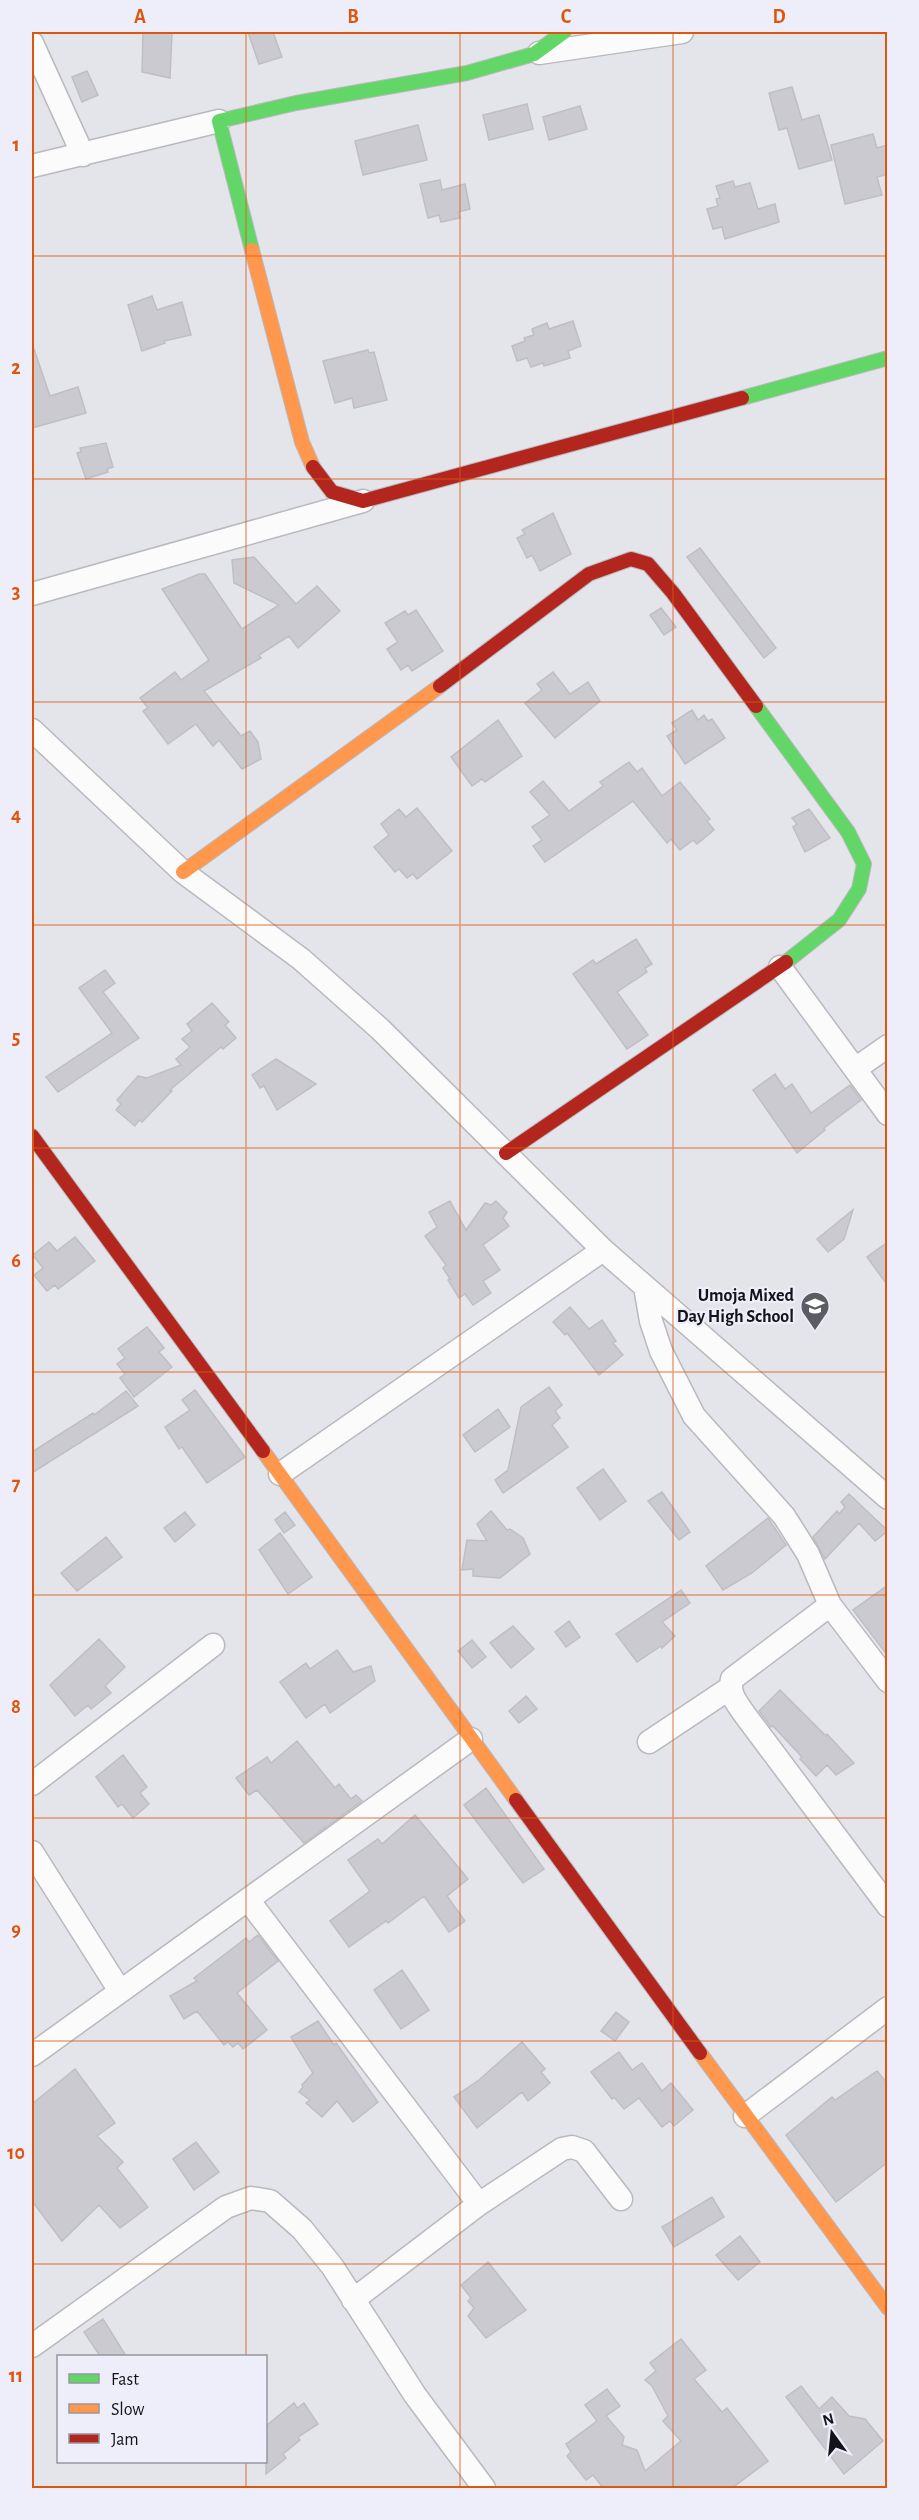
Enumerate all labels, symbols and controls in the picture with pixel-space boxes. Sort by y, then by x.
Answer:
text: A [134,7,146,27]
text: B [347,7,359,27]
text: C [561,7,572,27]
text: D [772,7,786,27]
text: 1 [12,135,20,155]
text: 2 [11,358,21,378]
text: 3 [12,582,20,602]
text: 4 [11,805,21,825]
text: 5 [12,1028,20,1048]
text: 6 [11,1251,21,1271]
place label: Umoja Mixed Day High School [677,1287,795,1326]
school or university icon: Umoja Mixed Day High School [799,1290,831,1332]
text: 7 [12,1474,21,1494]
text: 8 [11,1697,21,1717]
text: 9 [11,1920,21,1940]
text: 10 [7,2143,25,2163]
legend [57,2355,267,2463]
text: 11 [9,2366,23,2386]
text: Fast [111,2371,139,2389]
text: Slow [111,2401,144,2419]
north arrow [802,2403,862,2463]
text: N [821,2410,836,2429]
text: Jam [111,2431,139,2449]

